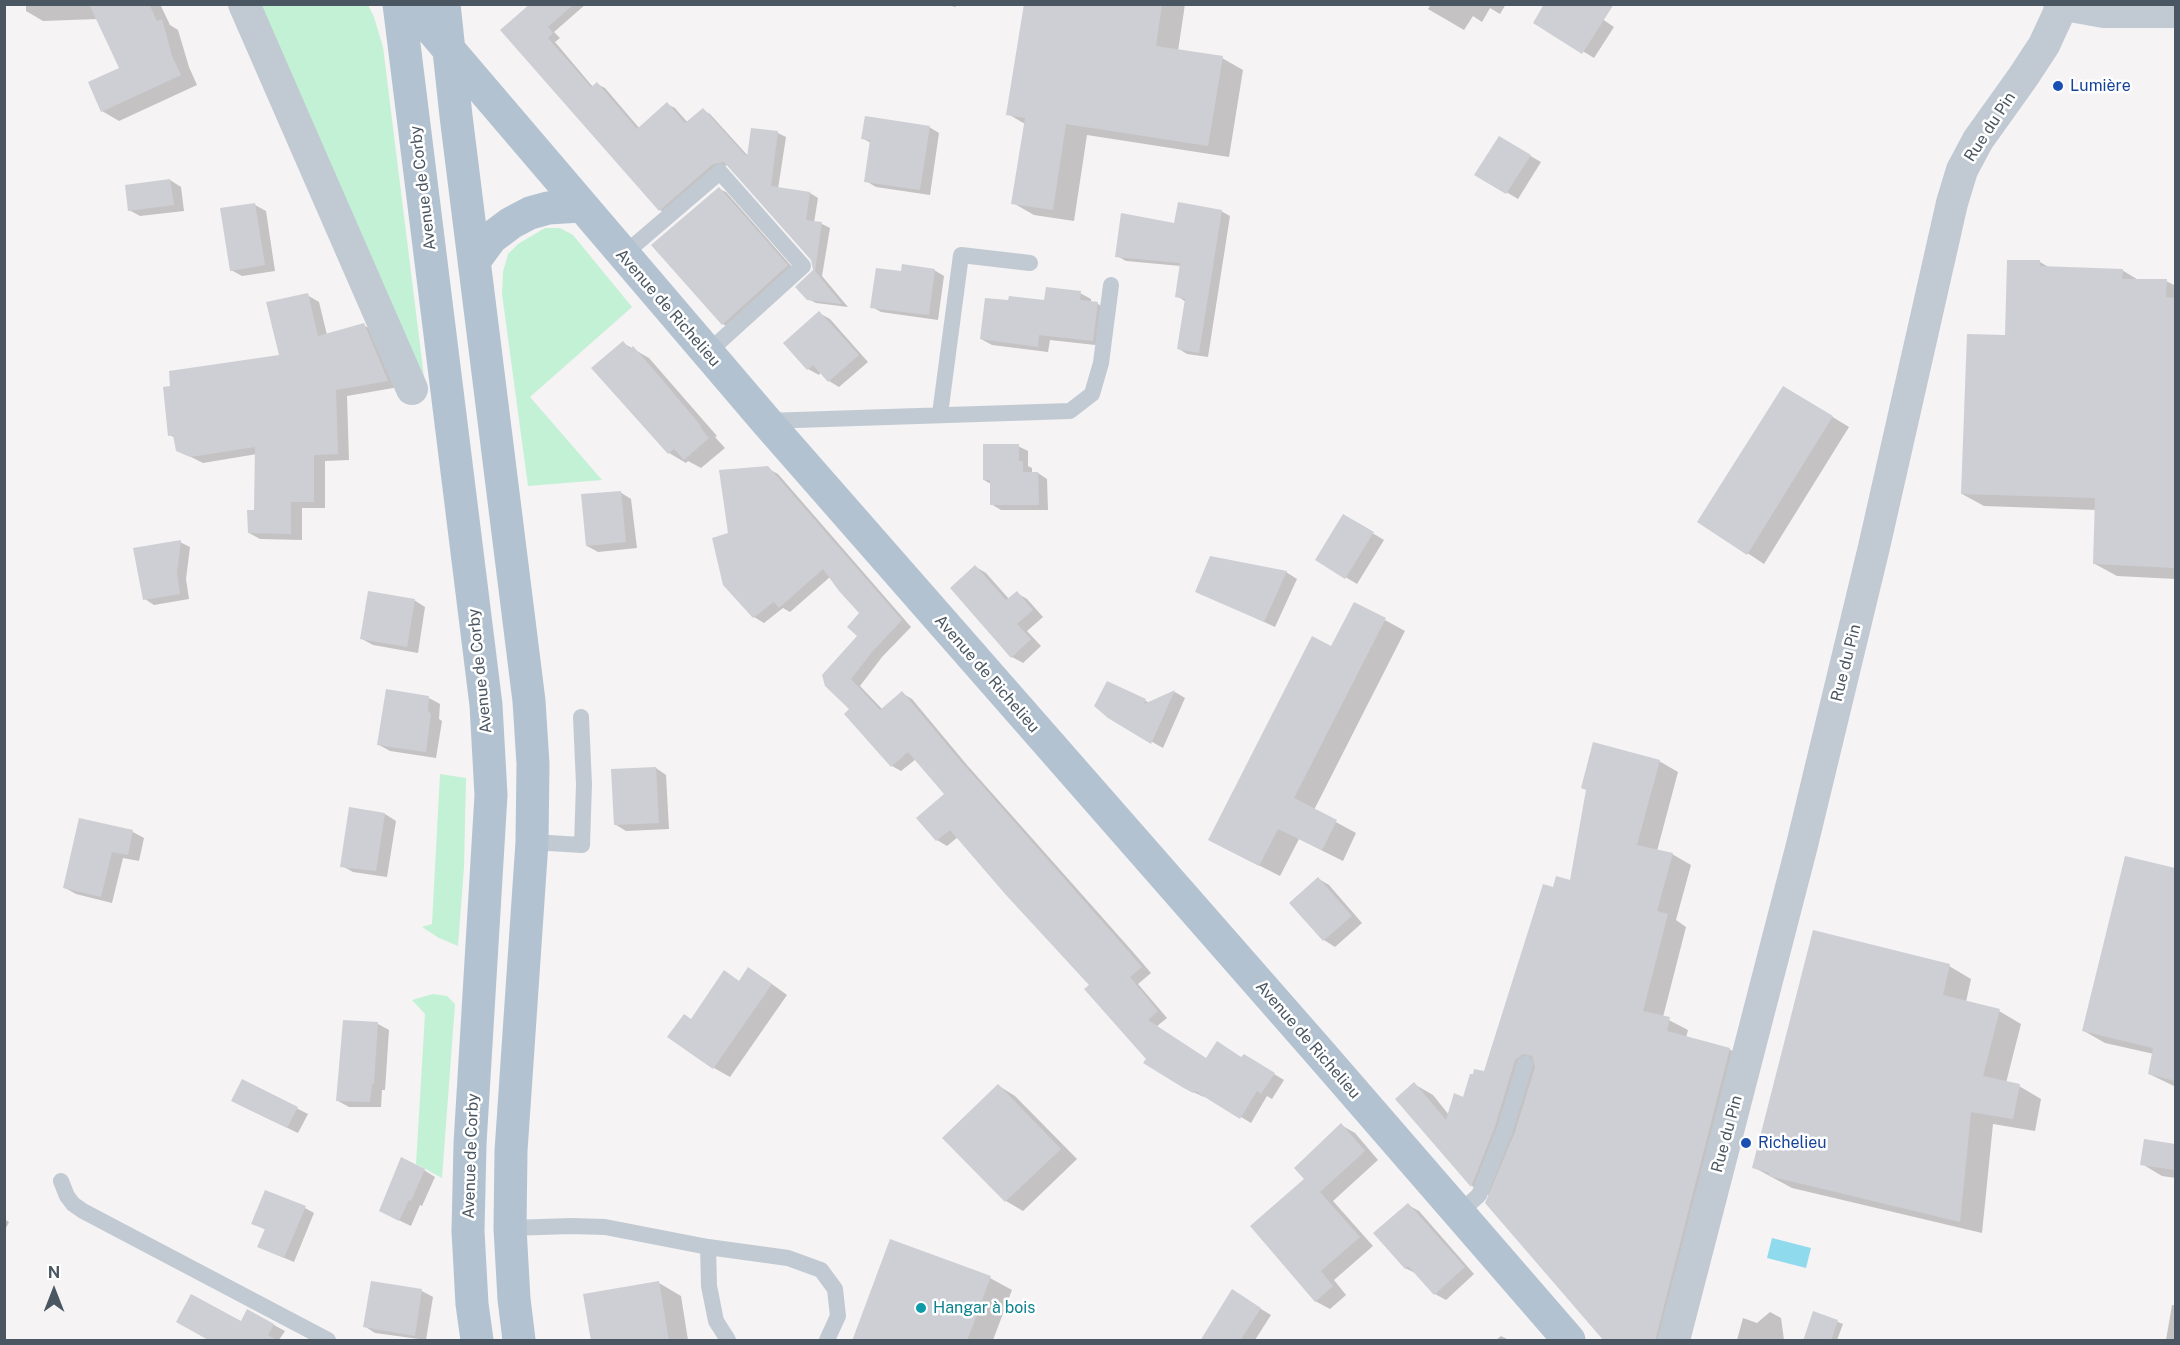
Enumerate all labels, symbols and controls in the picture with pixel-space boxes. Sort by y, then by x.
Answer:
place label: Lumière [2070,76,2131,96]
marker: Lumière [2051,79,2065,93]
street label: Rue du Pin [1960,89,2020,165]
street label: Avenue de Corby [406,124,440,252]
street label: Avenue de Richelieu [612,245,724,371]
street label: Avenue de Corby [464,608,496,734]
street label: Avenue de Richelieu [931,611,1043,737]
street label: Rue du Pin [1827,622,1865,704]
street label: Avenue de Richelieu [1252,977,1364,1103]
street label: Avenue de Corby [459,1093,483,1219]
street label: Rue du Pin [1707,1093,1747,1175]
place label: Richelieu [1758,1133,1827,1153]
marker: Richelieu [1739,1136,1753,1150]
north arrow [24,1261,84,1321]
text: N [48,1263,60,1282]
place label: Hangar à bois [933,1298,1035,1318]
marker: Hangar à bois [914,1301,928,1315]

